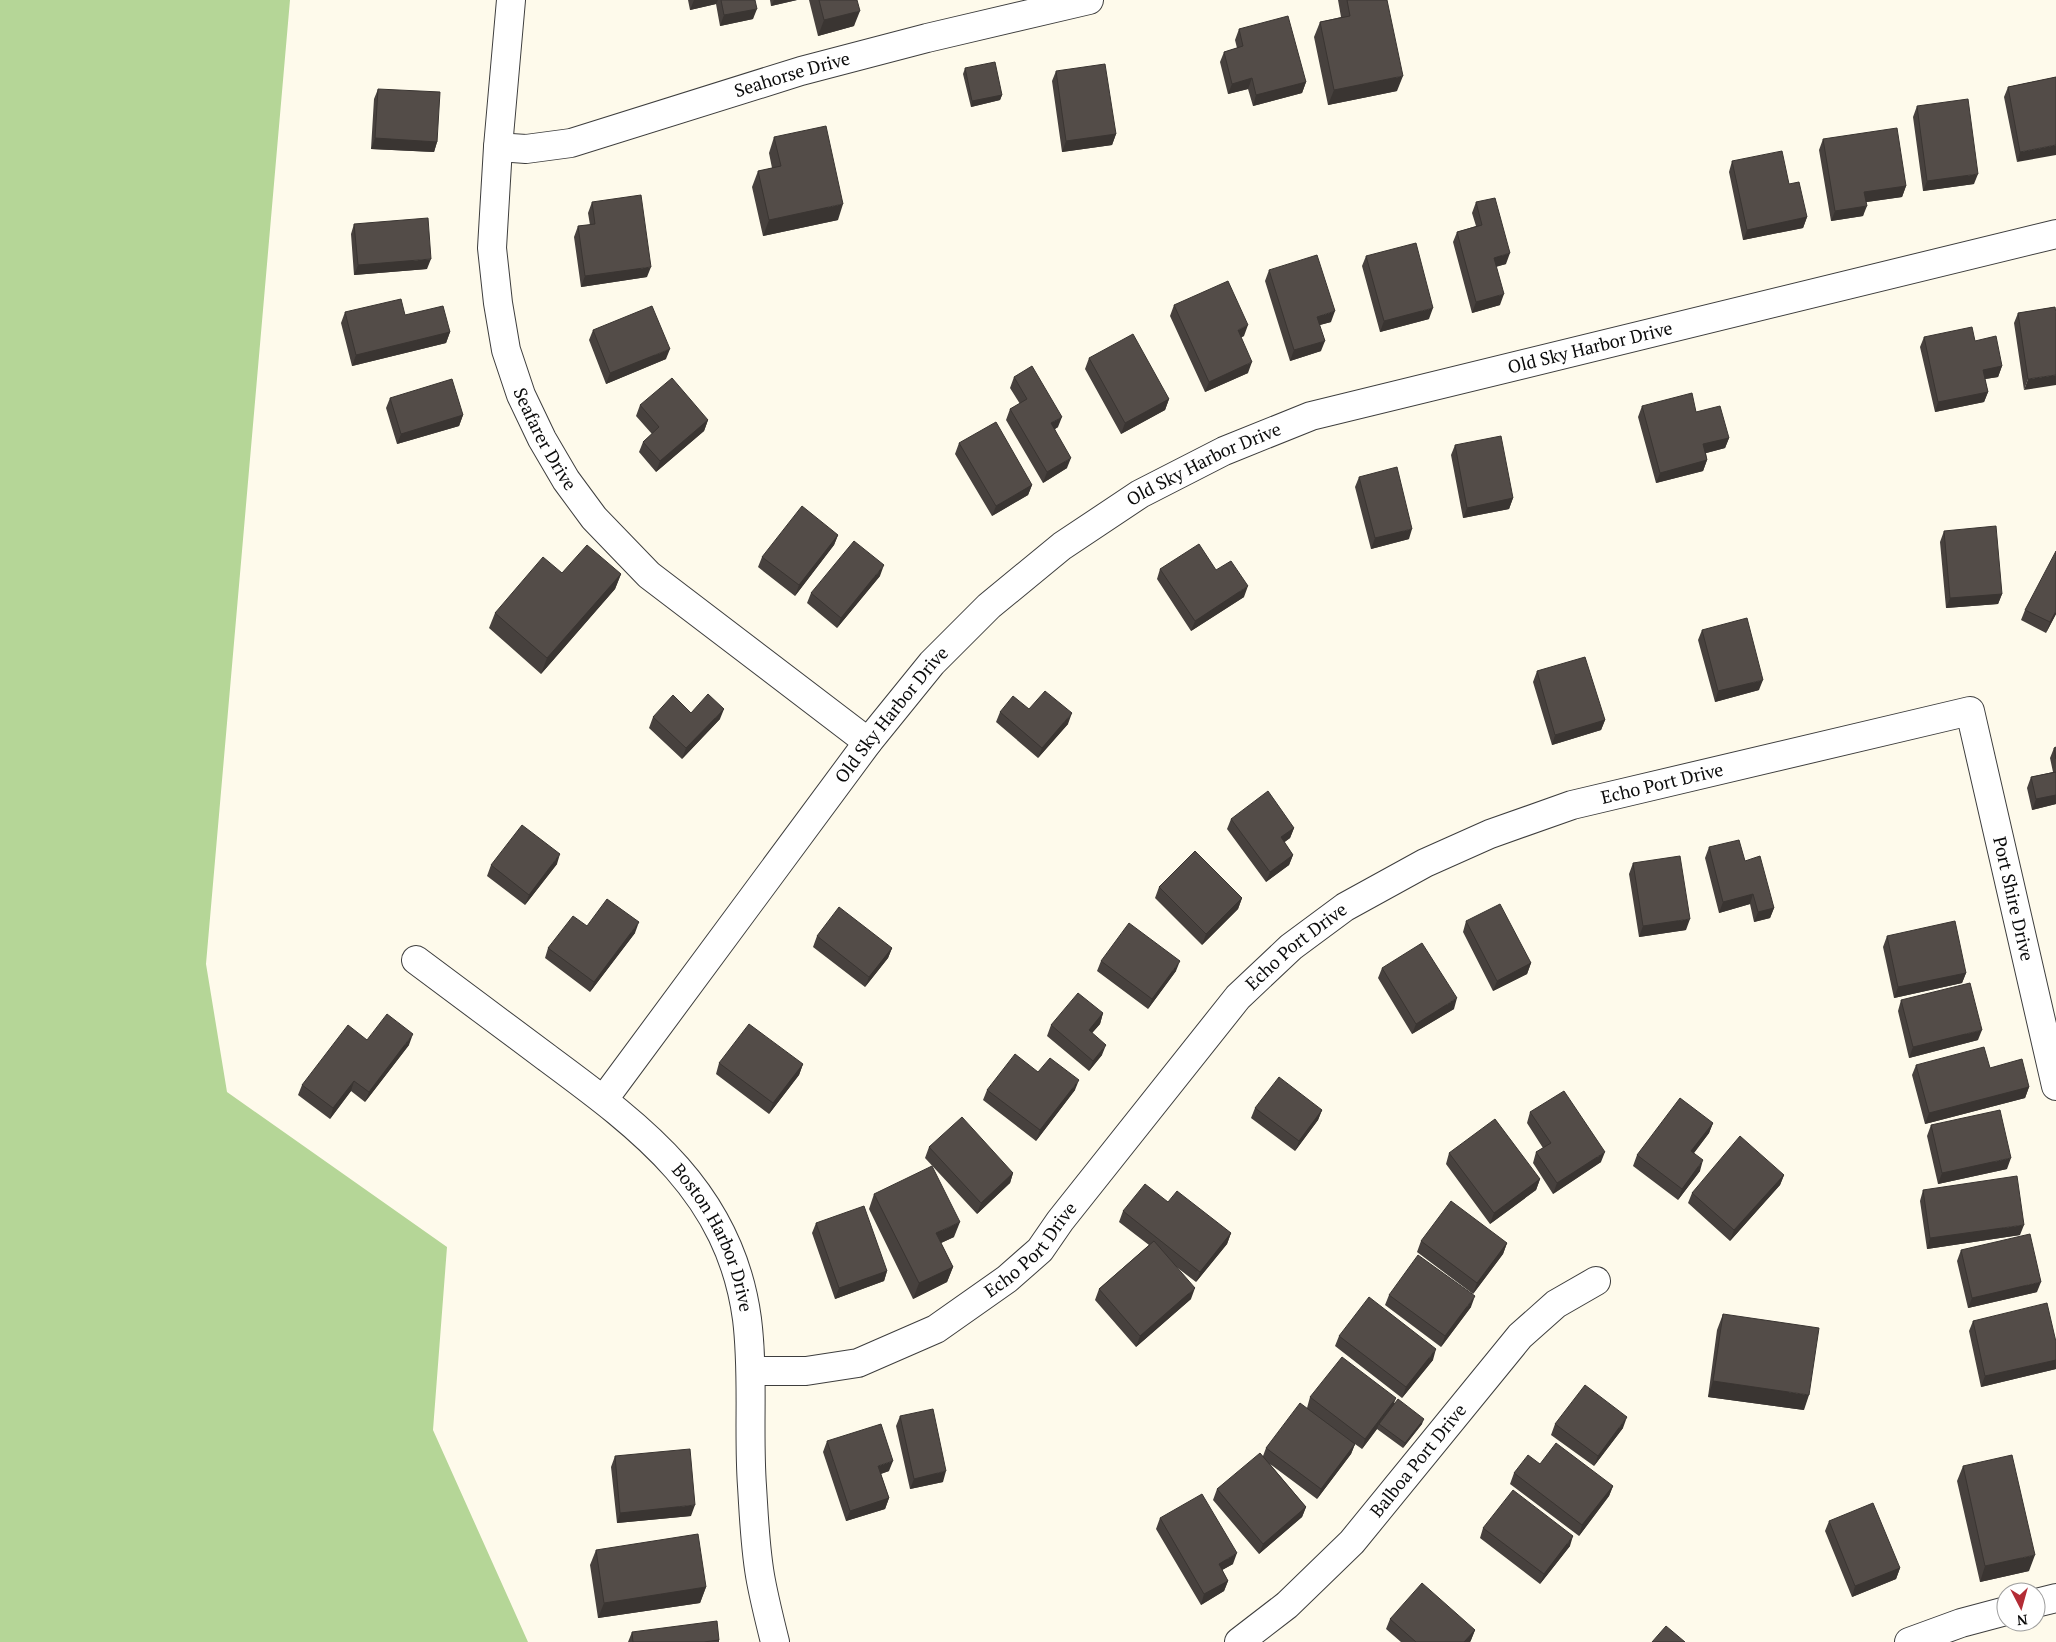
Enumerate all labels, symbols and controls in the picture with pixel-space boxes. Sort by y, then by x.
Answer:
street label: Seahorse Drive [731,46,852,102]
street label: Old Sky Harbor Drive [1505,315,1675,379]
street label: Seafarer Drive [508,384,583,495]
street label: Old Sky Harbor Drive [1121,416,1284,511]
street label: Old Sky Harbor Drive [829,641,953,787]
street label: Echo Port Drive [1598,757,1726,809]
street label: Port Shire Drive [1988,834,2040,963]
street label: Echo Port Drive [1240,897,1351,995]
street label: Boston Harbor Drive [667,1158,759,1313]
street label: Echo Port Drive [979,1197,1082,1302]
street label: Balboa Port Drive [1364,1398,1471,1522]
north arrow [1996,1582,2046,1632]
text: N [2016,1610,2029,1630]

